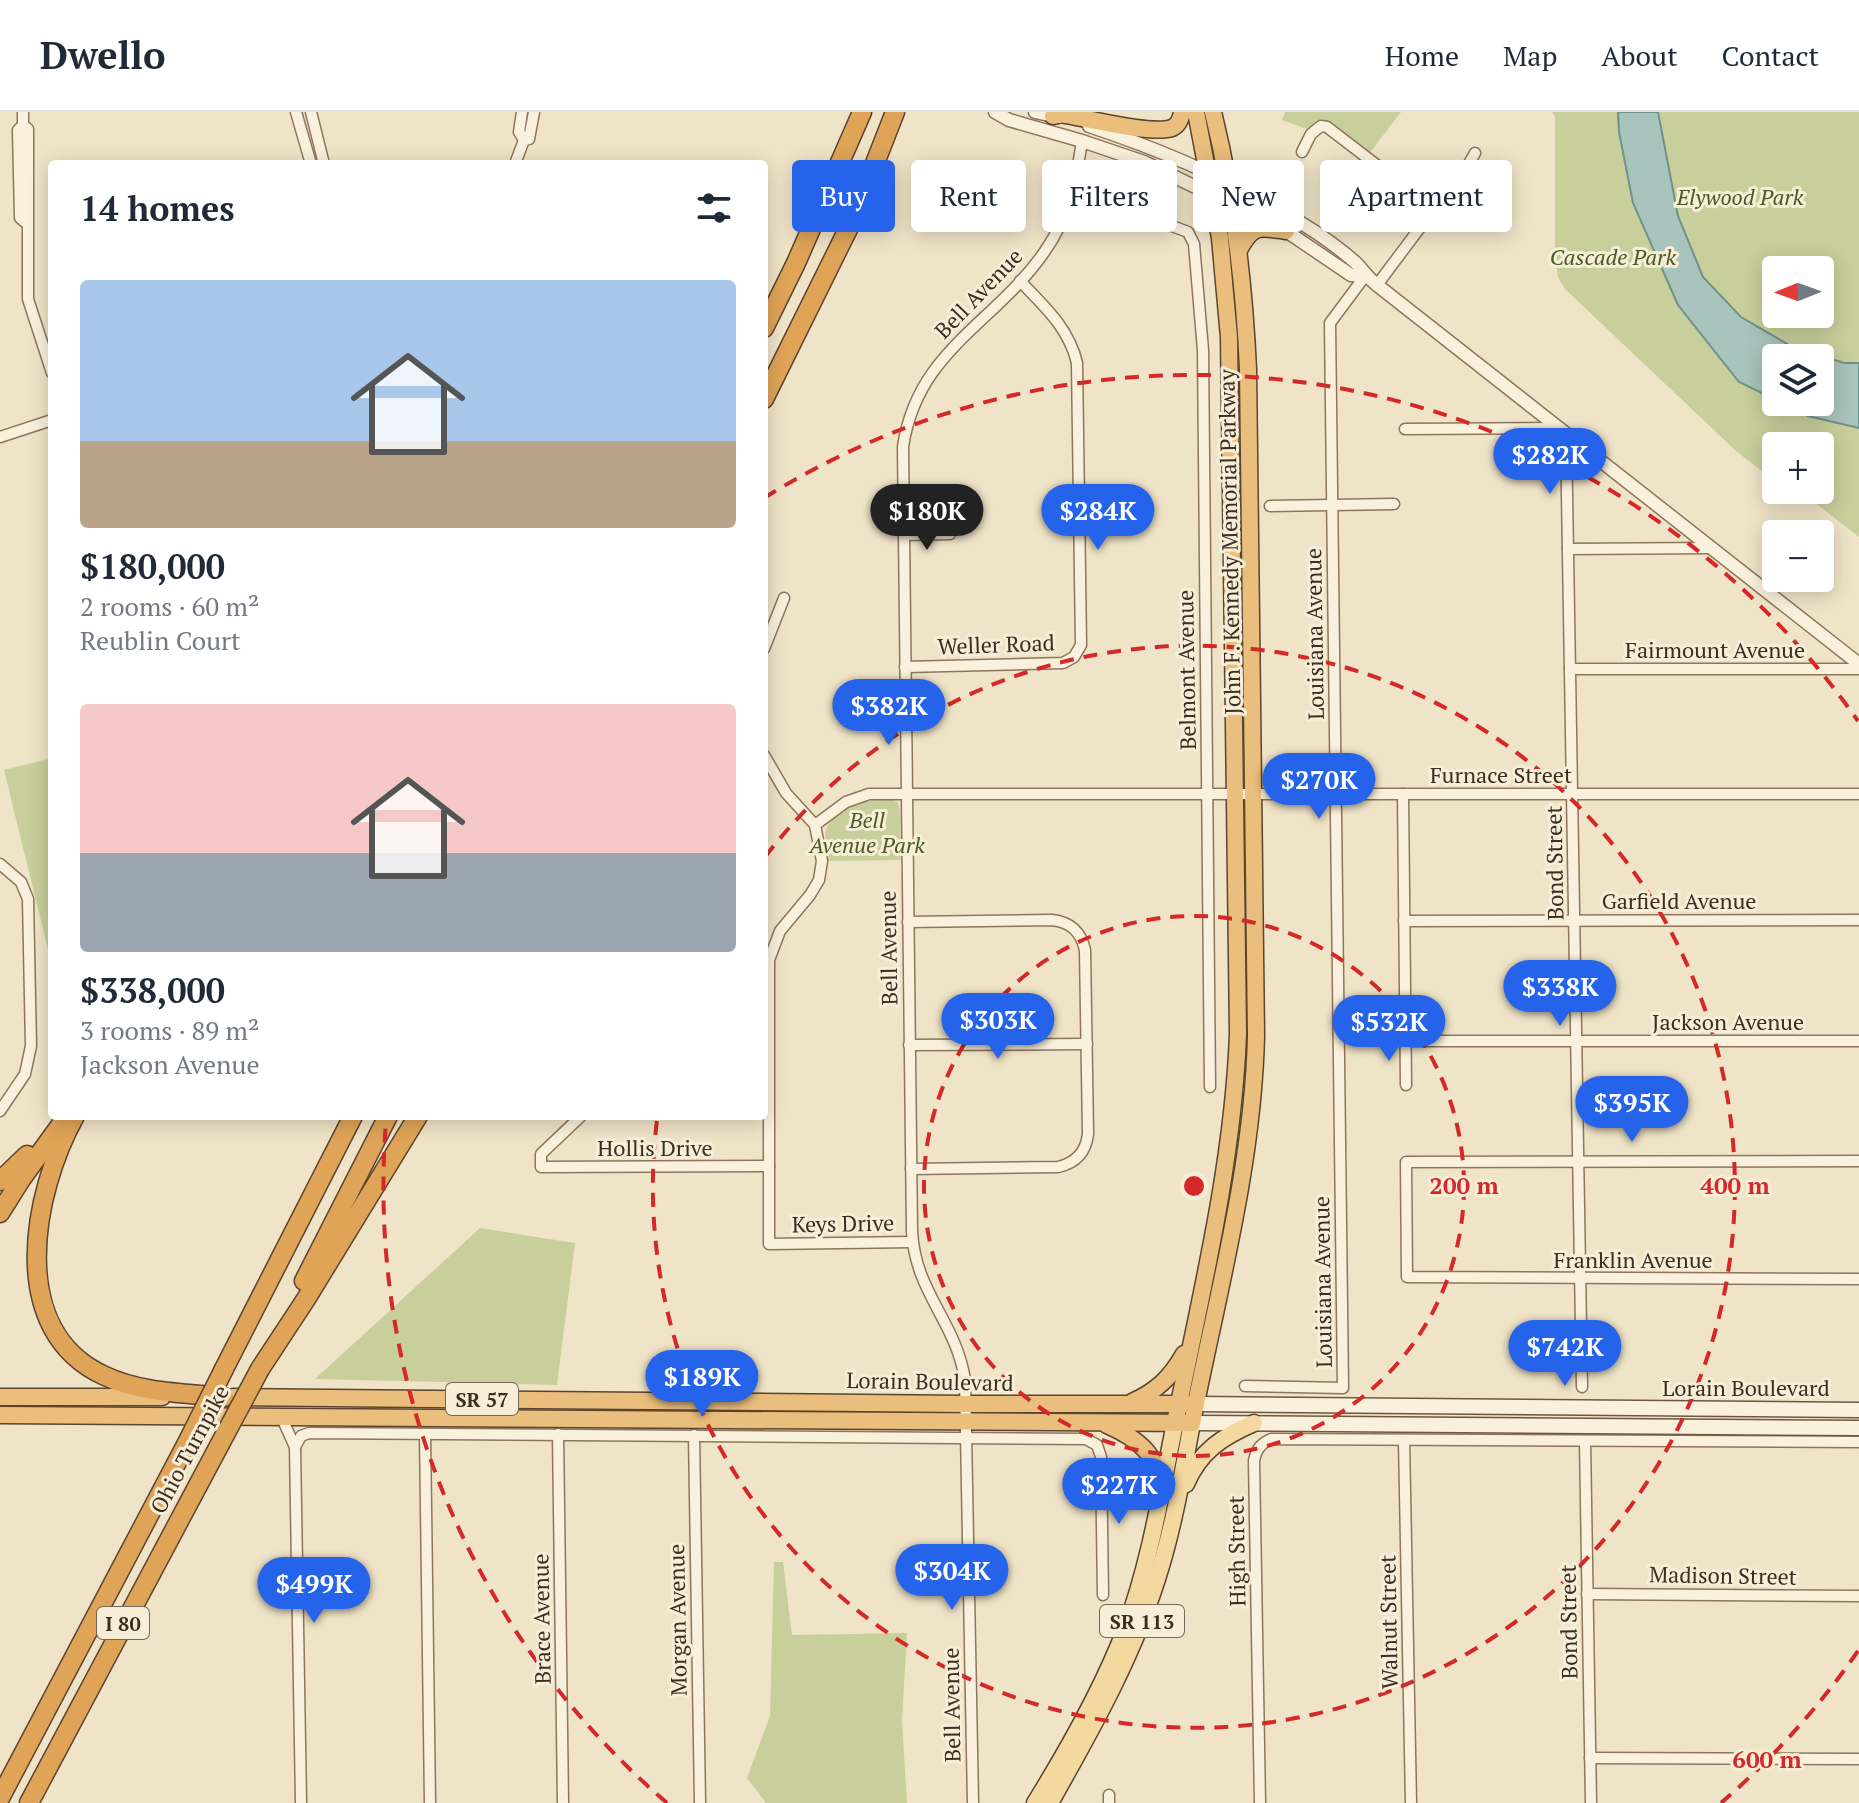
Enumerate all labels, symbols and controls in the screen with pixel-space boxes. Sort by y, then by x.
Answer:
text: Dwello [40,30,166,80]
text: Home [1385,37,1459,74]
text: Map [1503,37,1557,74]
text: About [1601,37,1678,74]
text: Contact [1722,37,1819,74]
chip: Buy [792,160,895,232]
chip: Rent [911,160,1026,232]
chip: Filters [1042,160,1177,232]
chip: New [1193,160,1304,232]
chip: Apartment [1320,160,1512,232]
park label: Elywood Park [1676,182,1804,211]
text: 14 homes [80,186,235,231]
icon: filters [692,186,736,230]
street label: Bell Avenue [928,242,1028,344]
park label: Cascade Park [1550,242,1677,271]
north arrow [1762,256,1834,328]
map controls [1762,256,1834,592]
icon: home [336,332,480,476]
button: layers [1762,344,1834,416]
street label: John F. Kennedy Memorial Parkway [1211,368,1247,715]
pin: $282K [1494,428,1606,496]
button: + [1762,432,1834,504]
text: $282K [1511,437,1589,471]
pin: $180K [871,484,983,552]
pin: $284K [1042,484,1154,552]
text: $180K [888,493,966,527]
text: $284K [1059,493,1137,527]
button: − [1762,520,1834,592]
text: $180,000 [80,544,225,589]
street label: Louisiana Avenue [1298,548,1330,720]
text: 2 rooms · 60 m² [80,589,259,623]
street label: Belmont Avenue [1170,589,1202,751]
text: Reublin Court [80,623,241,657]
street label: Weller Road [937,627,1055,661]
street label: Fairmount Avenue [1625,635,1805,664]
pin: $382K [833,679,945,747]
text: $382K [850,688,928,722]
pin: $270K [1263,753,1375,821]
icon: home [336,756,480,900]
street label: Furnace Street [1430,760,1572,789]
text: $270K [1280,762,1358,796]
park label: Bell Avenue Park [807,805,925,859]
street label: Bond Street [1538,805,1570,921]
street label: Garfield Avenue [1602,886,1756,915]
street label: Bell Avenue [873,890,903,1006]
pin: $338K [1504,960,1616,1028]
text: $338,000 [80,968,225,1013]
text: $338K [1521,969,1599,1003]
pin: $303K [942,993,1054,1061]
pin: $532K [1333,995,1445,1063]
text: $303K [959,1002,1037,1036]
text: $532K [1350,1004,1428,1038]
street label: Jackson Avenue [1652,1007,1804,1036]
text: 3 rooms · 89 m² [80,1013,259,1047]
text: Jackson Avenue [80,1047,260,1081]
pin: $395K [1576,1076,1688,1144]
text: $395K [1593,1085,1671,1119]
street label: Hollis Drive [597,1133,713,1162]
text: 200 m [1429,1169,1499,1201]
text: 400 m [1700,1169,1770,1201]
centre of rings [1180,1172,1208,1200]
street label: Louisiana Avenue [1306,1196,1338,1368]
street label: Keys Drive [792,1208,894,1238]
street label: Franklin Avenue [1553,1245,1713,1274]
pin: $742K [1509,1320,1621,1388]
text: $742K [1526,1329,1604,1363]
pin: $189K [646,1350,758,1418]
text: $189K [663,1359,741,1393]
street label: Lorain Boulevard [846,1365,1014,1397]
street label: Lorain Boulevard [1662,1373,1830,1402]
street label: Ohio Turnpike [143,1380,235,1518]
road number: SR 57 [446,1383,518,1415]
pin: $227K [1063,1458,1175,1526]
text: $227K [1080,1467,1158,1501]
street label: High Street [1221,1495,1251,1607]
street label: Morgan Avenue [661,1544,693,1696]
pin: $304K [896,1544,1008,1612]
street label: Brace Avenue [525,1553,557,1685]
text: $304K [913,1553,991,1587]
street label: Walnut Street [1372,1554,1404,1690]
pin: $499K [258,1557,370,1625]
street label: Madison Street [1649,1559,1797,1591]
street label: Bond Street [1552,1564,1584,1680]
text: $499K [275,1566,353,1600]
road number: SR 113 [1100,1605,1184,1637]
road number: I 80 [97,1607,149,1639]
street label: Bell Avenue [936,1647,966,1763]
text: 600 m [1732,1743,1802,1775]

